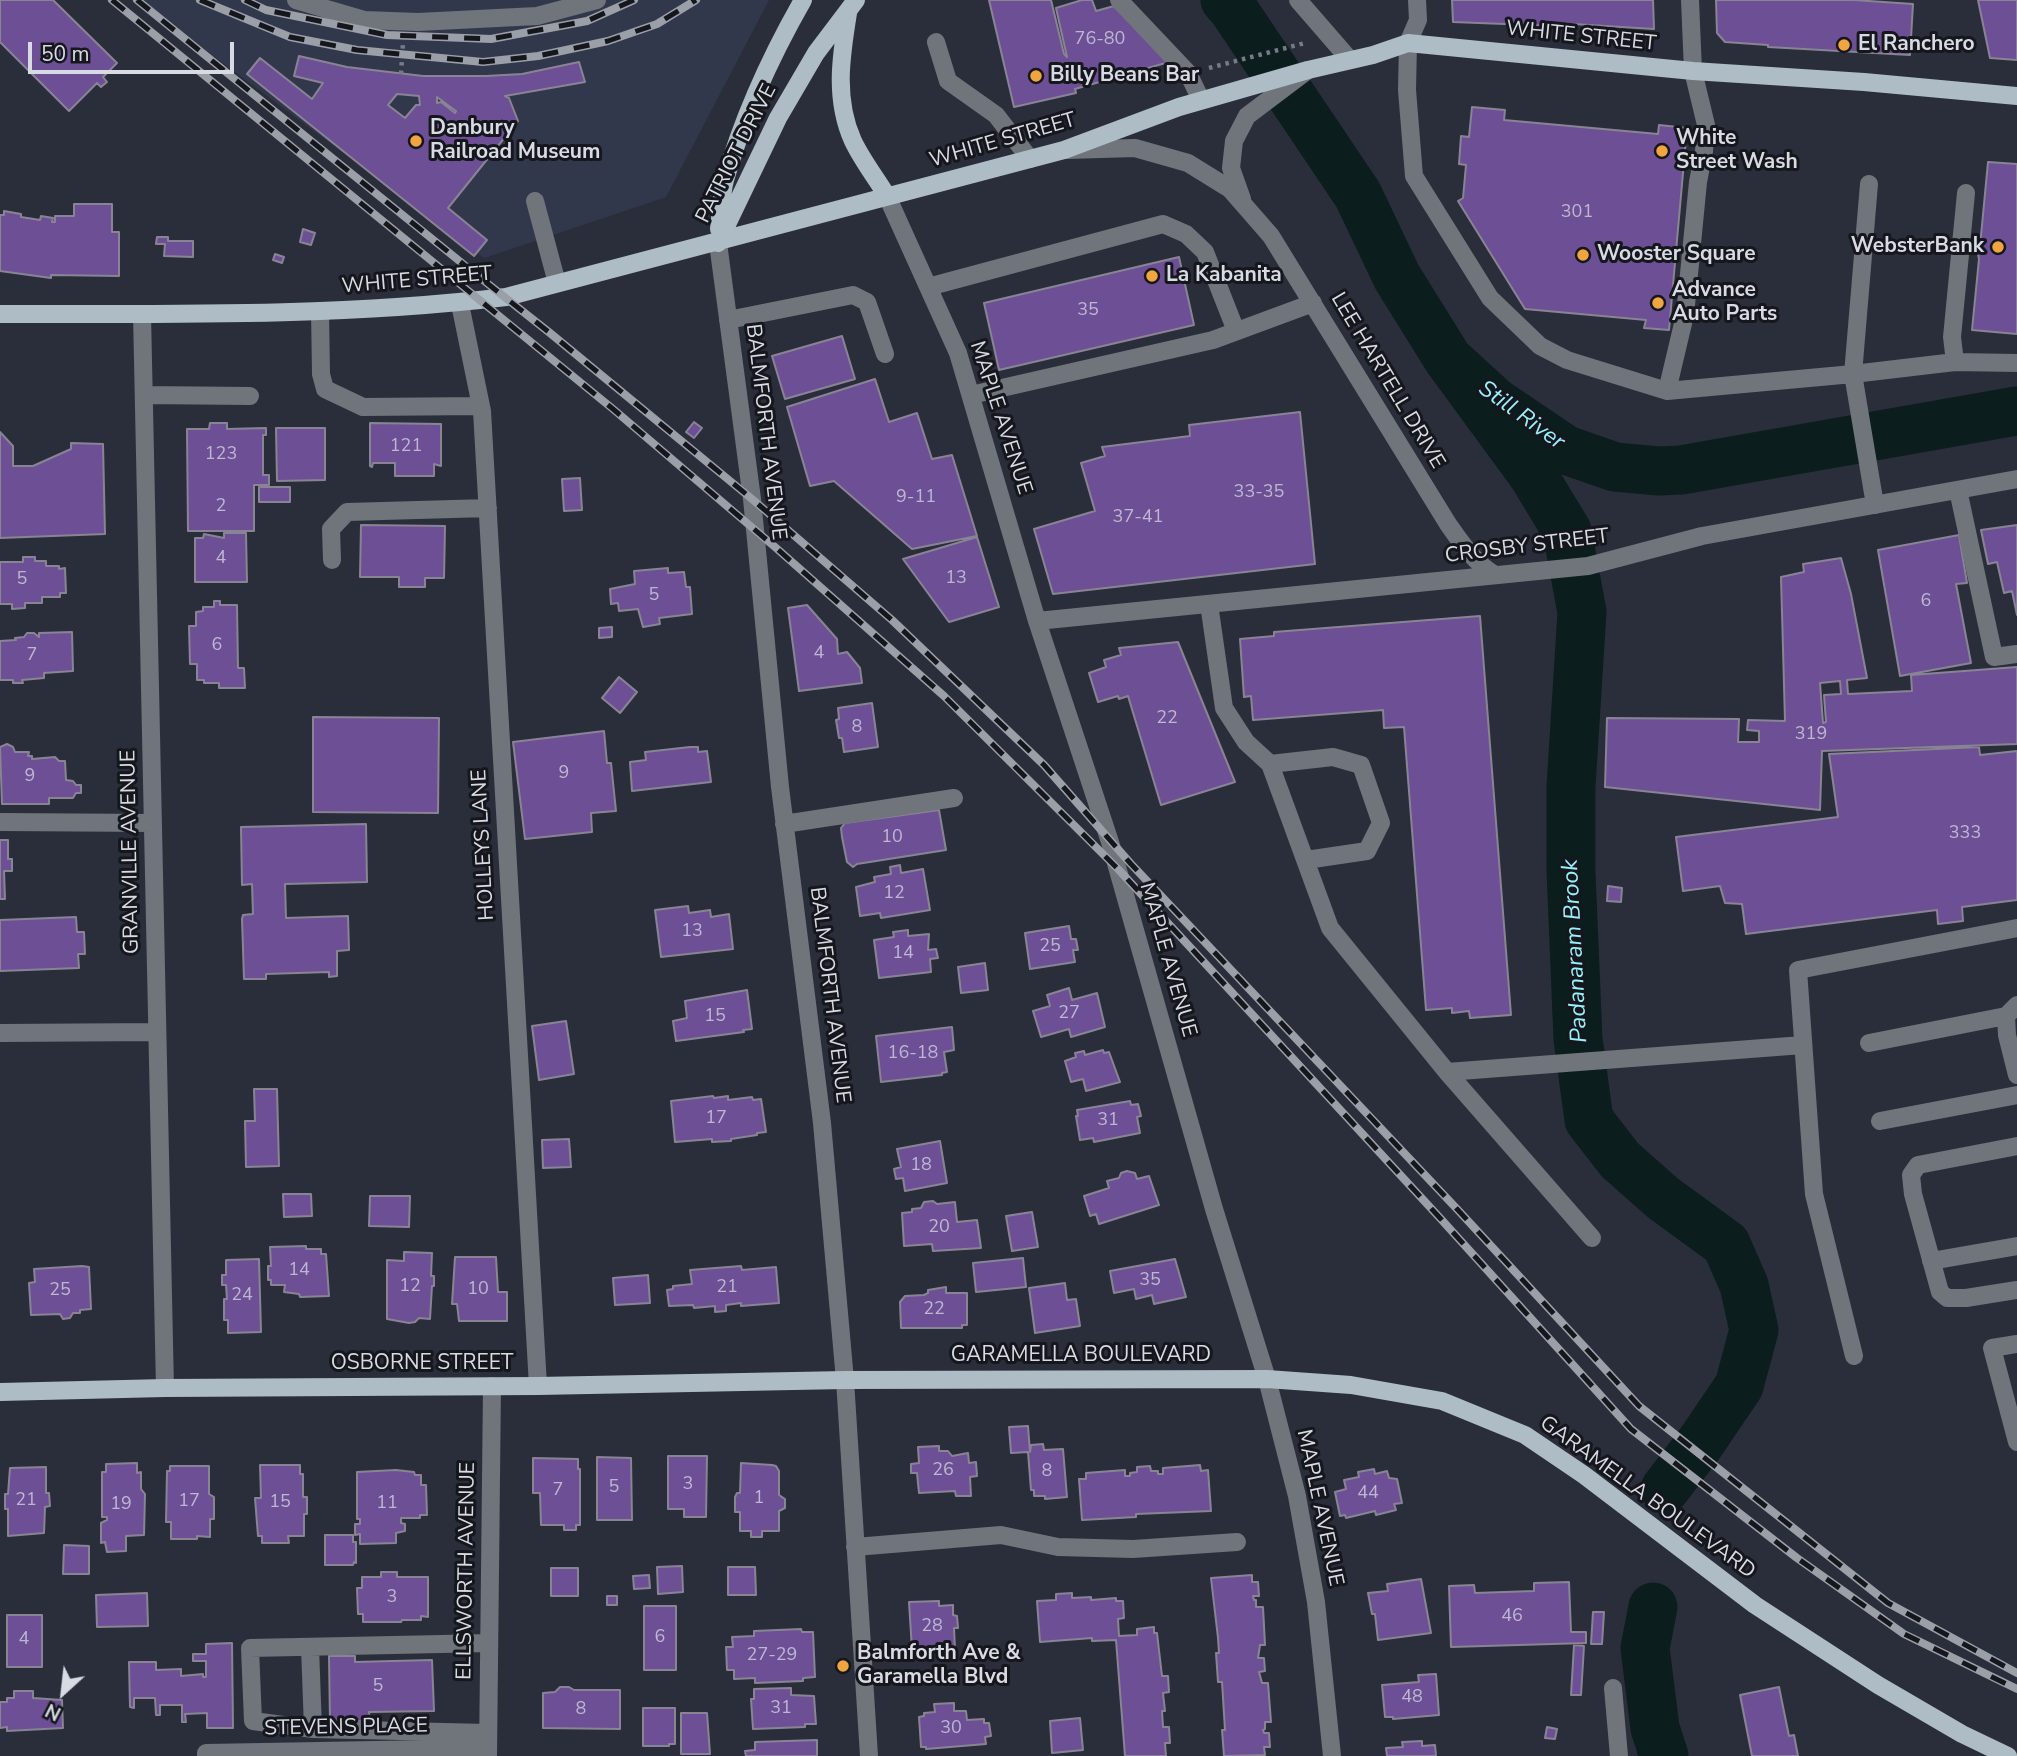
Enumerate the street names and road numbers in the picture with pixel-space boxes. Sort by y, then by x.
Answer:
street label: WHITE STREET [1505,17,1657,57]
street label: PATRIOT DRIVE [691,80,783,228]
street label: WHITE STREET [927,108,1079,174]
street label: WHITE STREET [341,262,493,300]
street label: LEE HARTELL DRIVE [1324,288,1450,474]
street label: BALMFORTH AVENUE [739,322,791,542]
street label: MAPLE AVENUE [963,338,1037,498]
street label: CROSBY STREET [1444,524,1610,570]
street label: GRANVILLE AVENUE [117,750,145,954]
street label: HOLLEYS LANE [467,769,501,921]
street label: MAPLE AVENUE [1133,880,1201,1040]
street label: BALMFORTH AVENUE [803,885,855,1105]
street label: GARAMELLA BOULEVARD [951,1343,1211,1369]
street label: OSBORNE STREET [331,1351,513,1377]
street label: GARAMELLA BOULEVARD [1534,1411,1760,1585]
street label: MAPLE AVENUE [1290,1427,1348,1589]
street label: ELLSWORTH AVENUE [453,1462,481,1680]
street label: STEVENS PLACE [264,1714,428,1742]

